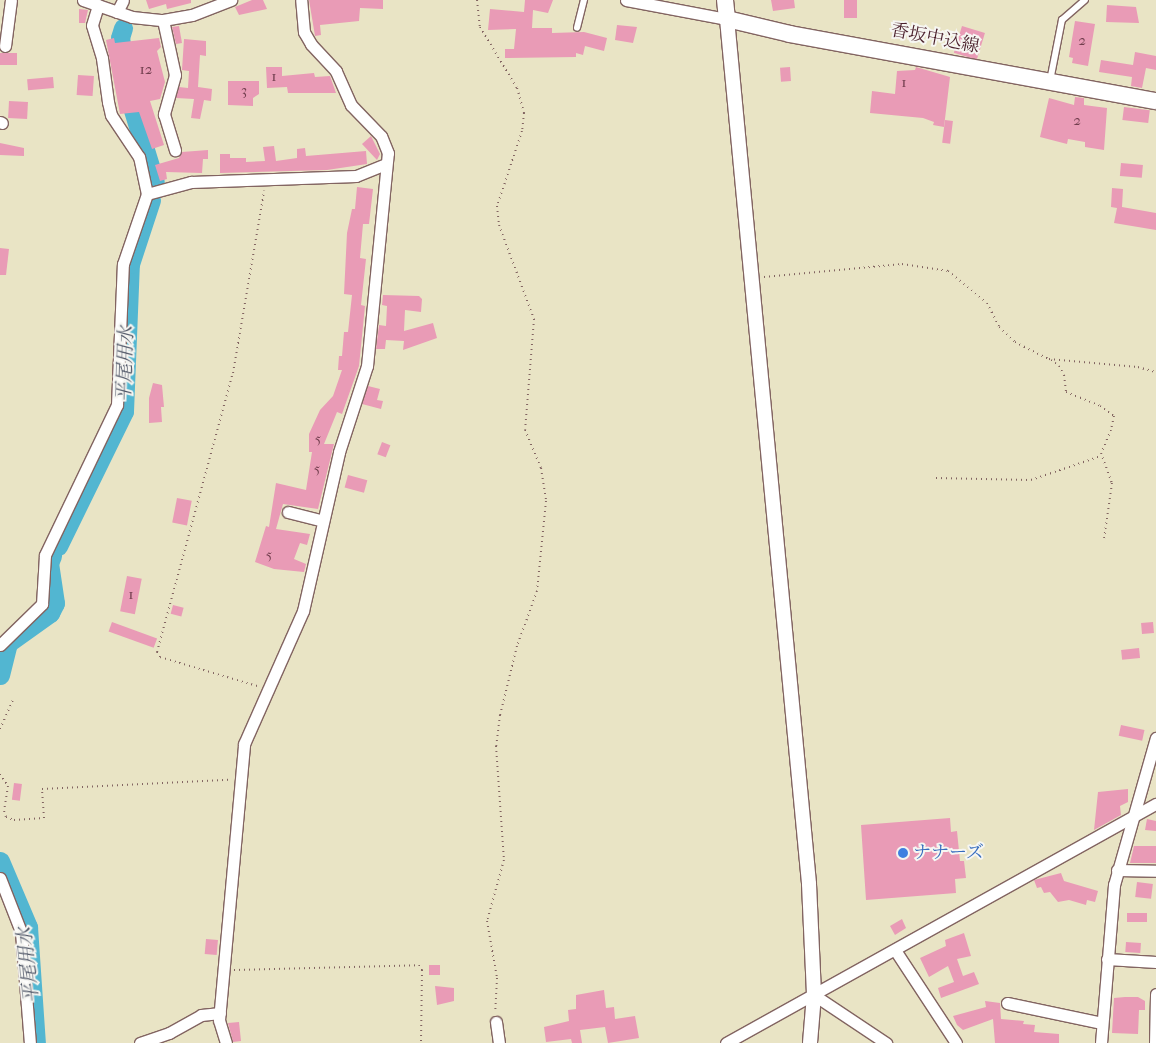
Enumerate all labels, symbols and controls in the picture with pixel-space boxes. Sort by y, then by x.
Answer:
street label: 香坂中込線 [889,20,981,58]
house number: 2 [1078,32,1086,50]
house number: 12 [139,61,153,79]
house number: 1 [271,68,277,86]
house number: 1 [901,74,907,92]
house number: 3 [241,82,247,100]
house number: 2 [1073,112,1081,130]
water label: 平尾用水 [113,326,139,402]
house number: 5 [315,430,321,448]
house number: 5 [314,460,320,478]
house number: 5 [266,546,272,564]
house number: 1 [128,586,134,604]
place label: ナナーズ [913,842,985,864]
marker: ナナーズ [897,847,909,859]
water label: 平尾用水 [14,926,44,1004]

